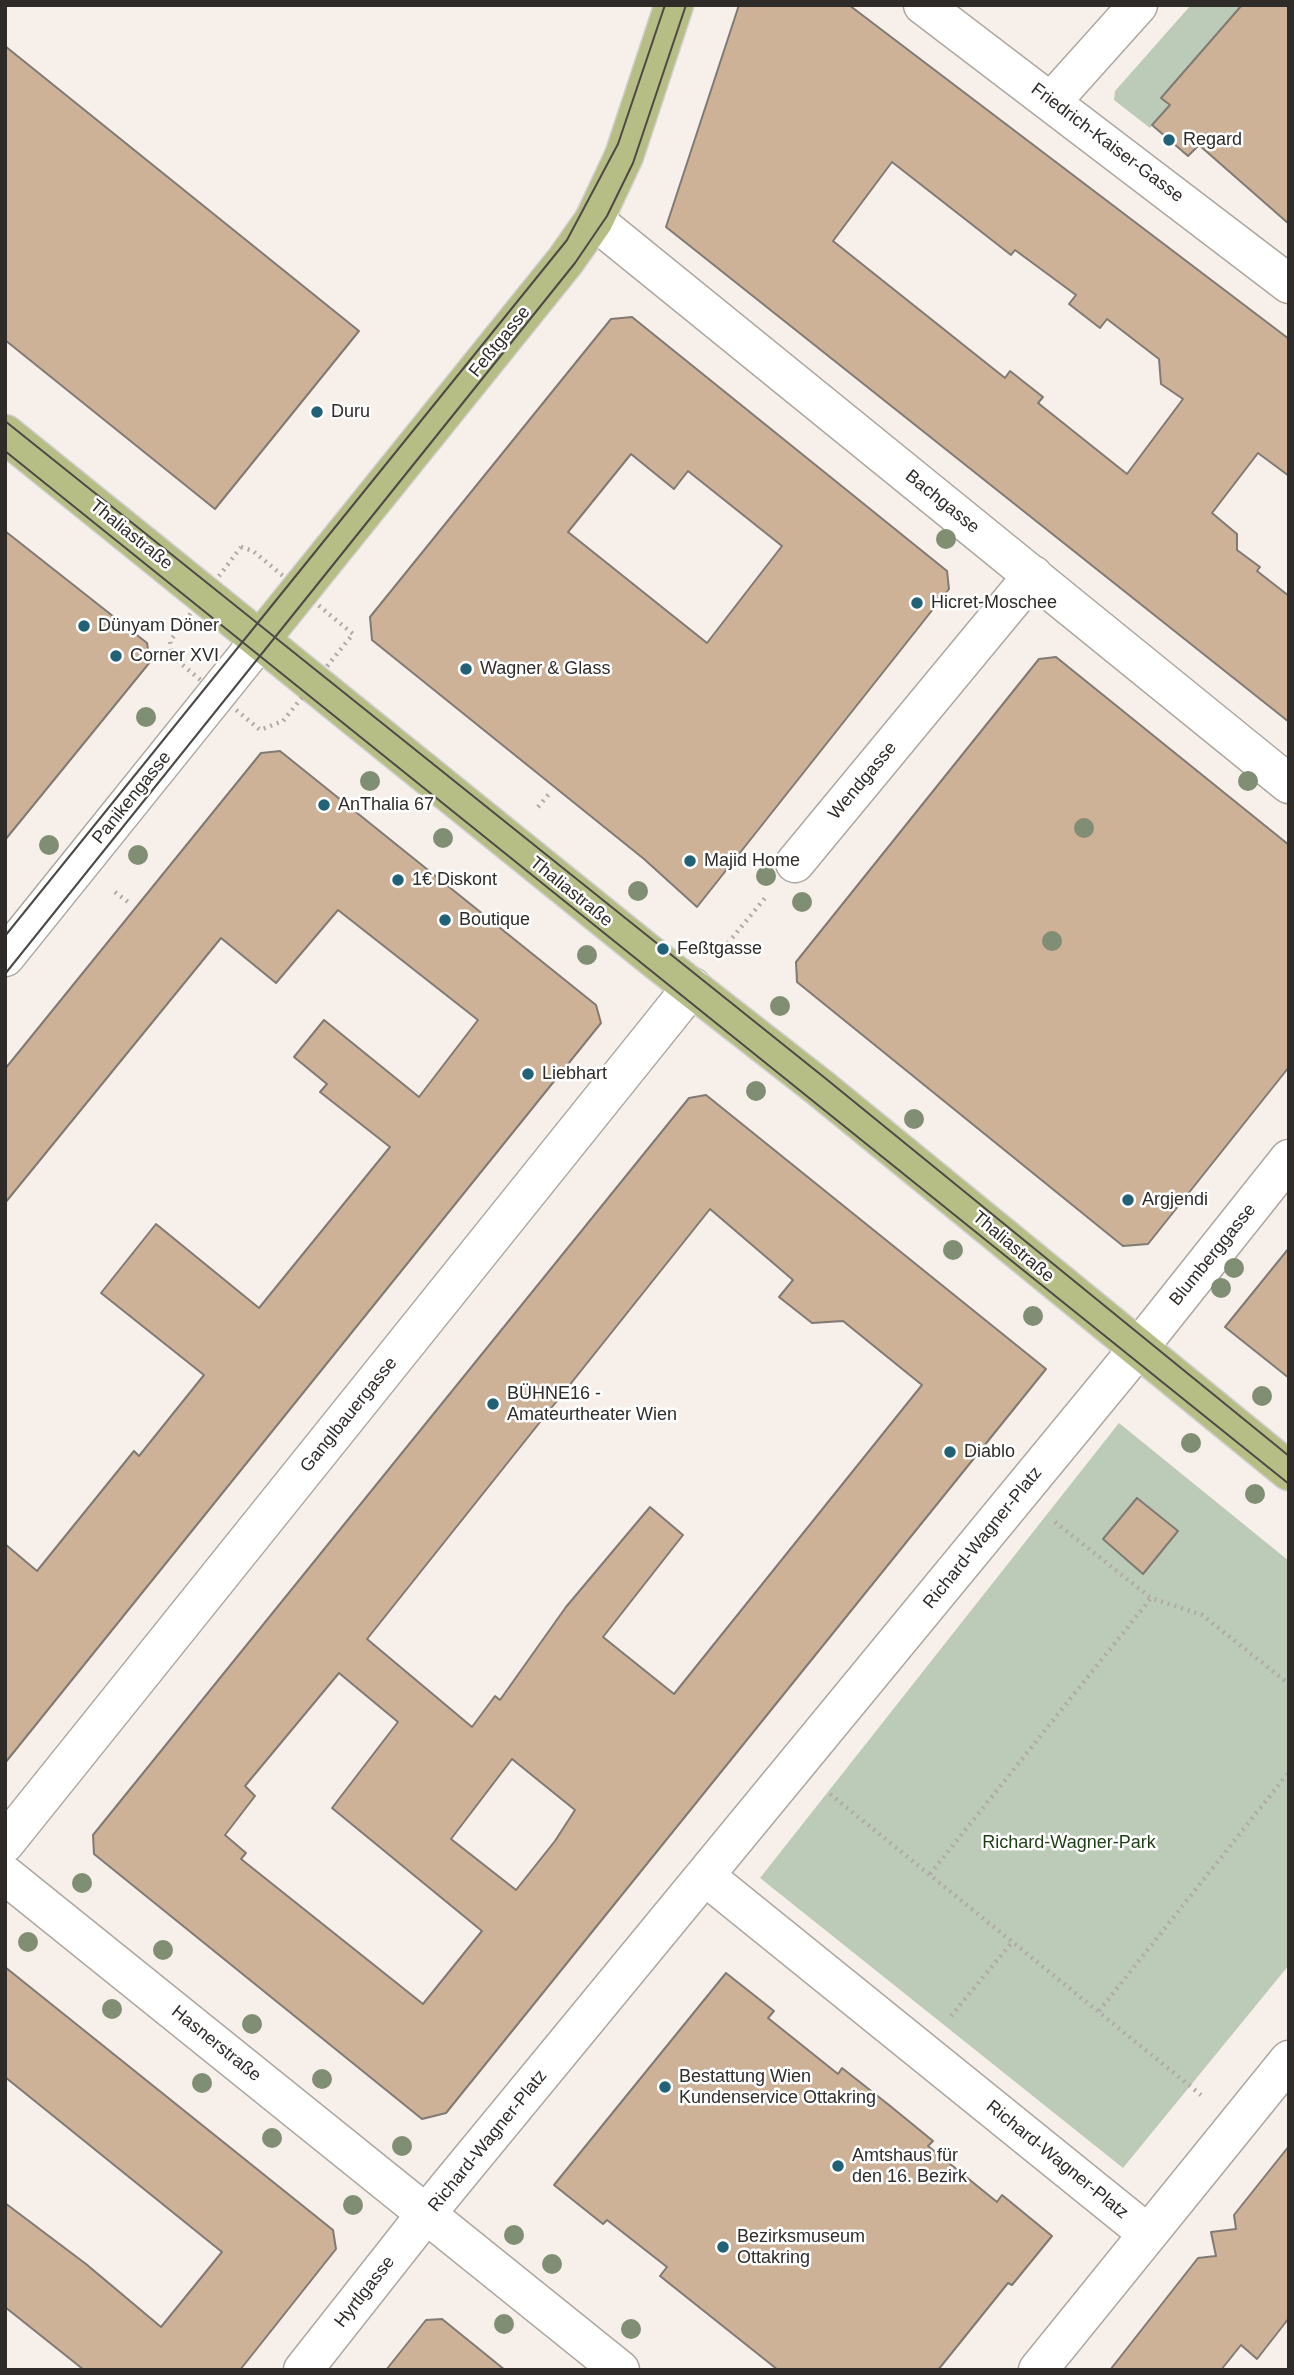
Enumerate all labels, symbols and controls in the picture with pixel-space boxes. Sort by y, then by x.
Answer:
street label: Friedrich-Kaiser-Gasse [1027,79,1187,207]
place label: Regard [1183,129,1242,151]
marker: Regard [1161,132,1177,148]
street label: Feßtgasse [465,302,535,382]
place label: Duru [331,401,370,423]
marker: Duru [309,404,325,420]
street label: Bachgasse [901,466,983,538]
street label: Thaliastraße [85,495,177,575]
place label: Hicret-Moschee [931,592,1057,614]
marker: Hicret-Moschee [909,595,925,611]
place label: Dünyam Döner [98,615,219,637]
marker: Dünyam Döner [76,618,92,634]
place label: Corner XVI [130,645,219,667]
marker: Corner XVI [108,648,124,664]
place label: Wagner & Glass [480,658,610,680]
marker: Wagner & Glass [458,661,474,677]
street label: Wendgasse [824,738,902,824]
street label: Panikengasse [88,747,176,849]
place label: AnThalia 67 [338,794,434,816]
marker: AnThalia 67 [316,797,332,813]
place label: Majid Home [704,850,800,872]
street label: Thaliastraße [525,852,617,932]
marker: Majid Home [682,853,698,869]
place label: 1€ Diskont [412,869,497,891]
marker: 1€ Diskont [390,872,406,888]
place label: Boutique [459,909,530,931]
marker: Boutique [437,912,453,928]
place label: Feßtgasse [677,938,762,960]
marker: Feßtgasse [655,941,671,957]
place label: Liebhart [542,1063,607,1085]
marker: Liebhart [520,1066,536,1082]
place label: Argjendi [1142,1189,1208,1211]
marker: Argjendi [1120,1192,1136,1208]
street label: Blumberggasse [1165,1200,1261,1310]
street label: Thaliastraße [968,1207,1058,1287]
street label: Ganglbauergasse [296,1353,402,1477]
place label: BÜHNE16 - Amateurtheater Wien [507,1383,677,1426]
marker: BÜHNE16 - Amateurtheater Wien [485,1396,501,1412]
place label: Diablo [964,1441,1015,1463]
marker: Diablo [942,1444,958,1460]
street label: Richard-Wagner-Platz [919,1463,1047,1613]
park label: Richard-Wagner-Park [982,1832,1156,1854]
street label: Hasnerstraße [167,2001,265,2087]
street label: Richard-Wagner-Platz [424,2066,552,2216]
place label: Bestattung Wien Kundenservice Ottakring [679,2066,876,2108]
marker: Bestattung Wien Kundenservice Ottakring [657,2079,673,2095]
street label: Richard-Wagner-Platz [982,2096,1132,2224]
place label: Amtshaus für den 16. Bezirk [852,2145,967,2188]
marker: Amtshaus für den 16. Bezirk [830,2158,846,2174]
place label: Bezirksmuseum Ottakring [737,2226,865,2268]
marker: Bezirksmuseum Ottakring [715,2239,731,2255]
street label: Hyrtlgasse [330,2252,400,2332]

